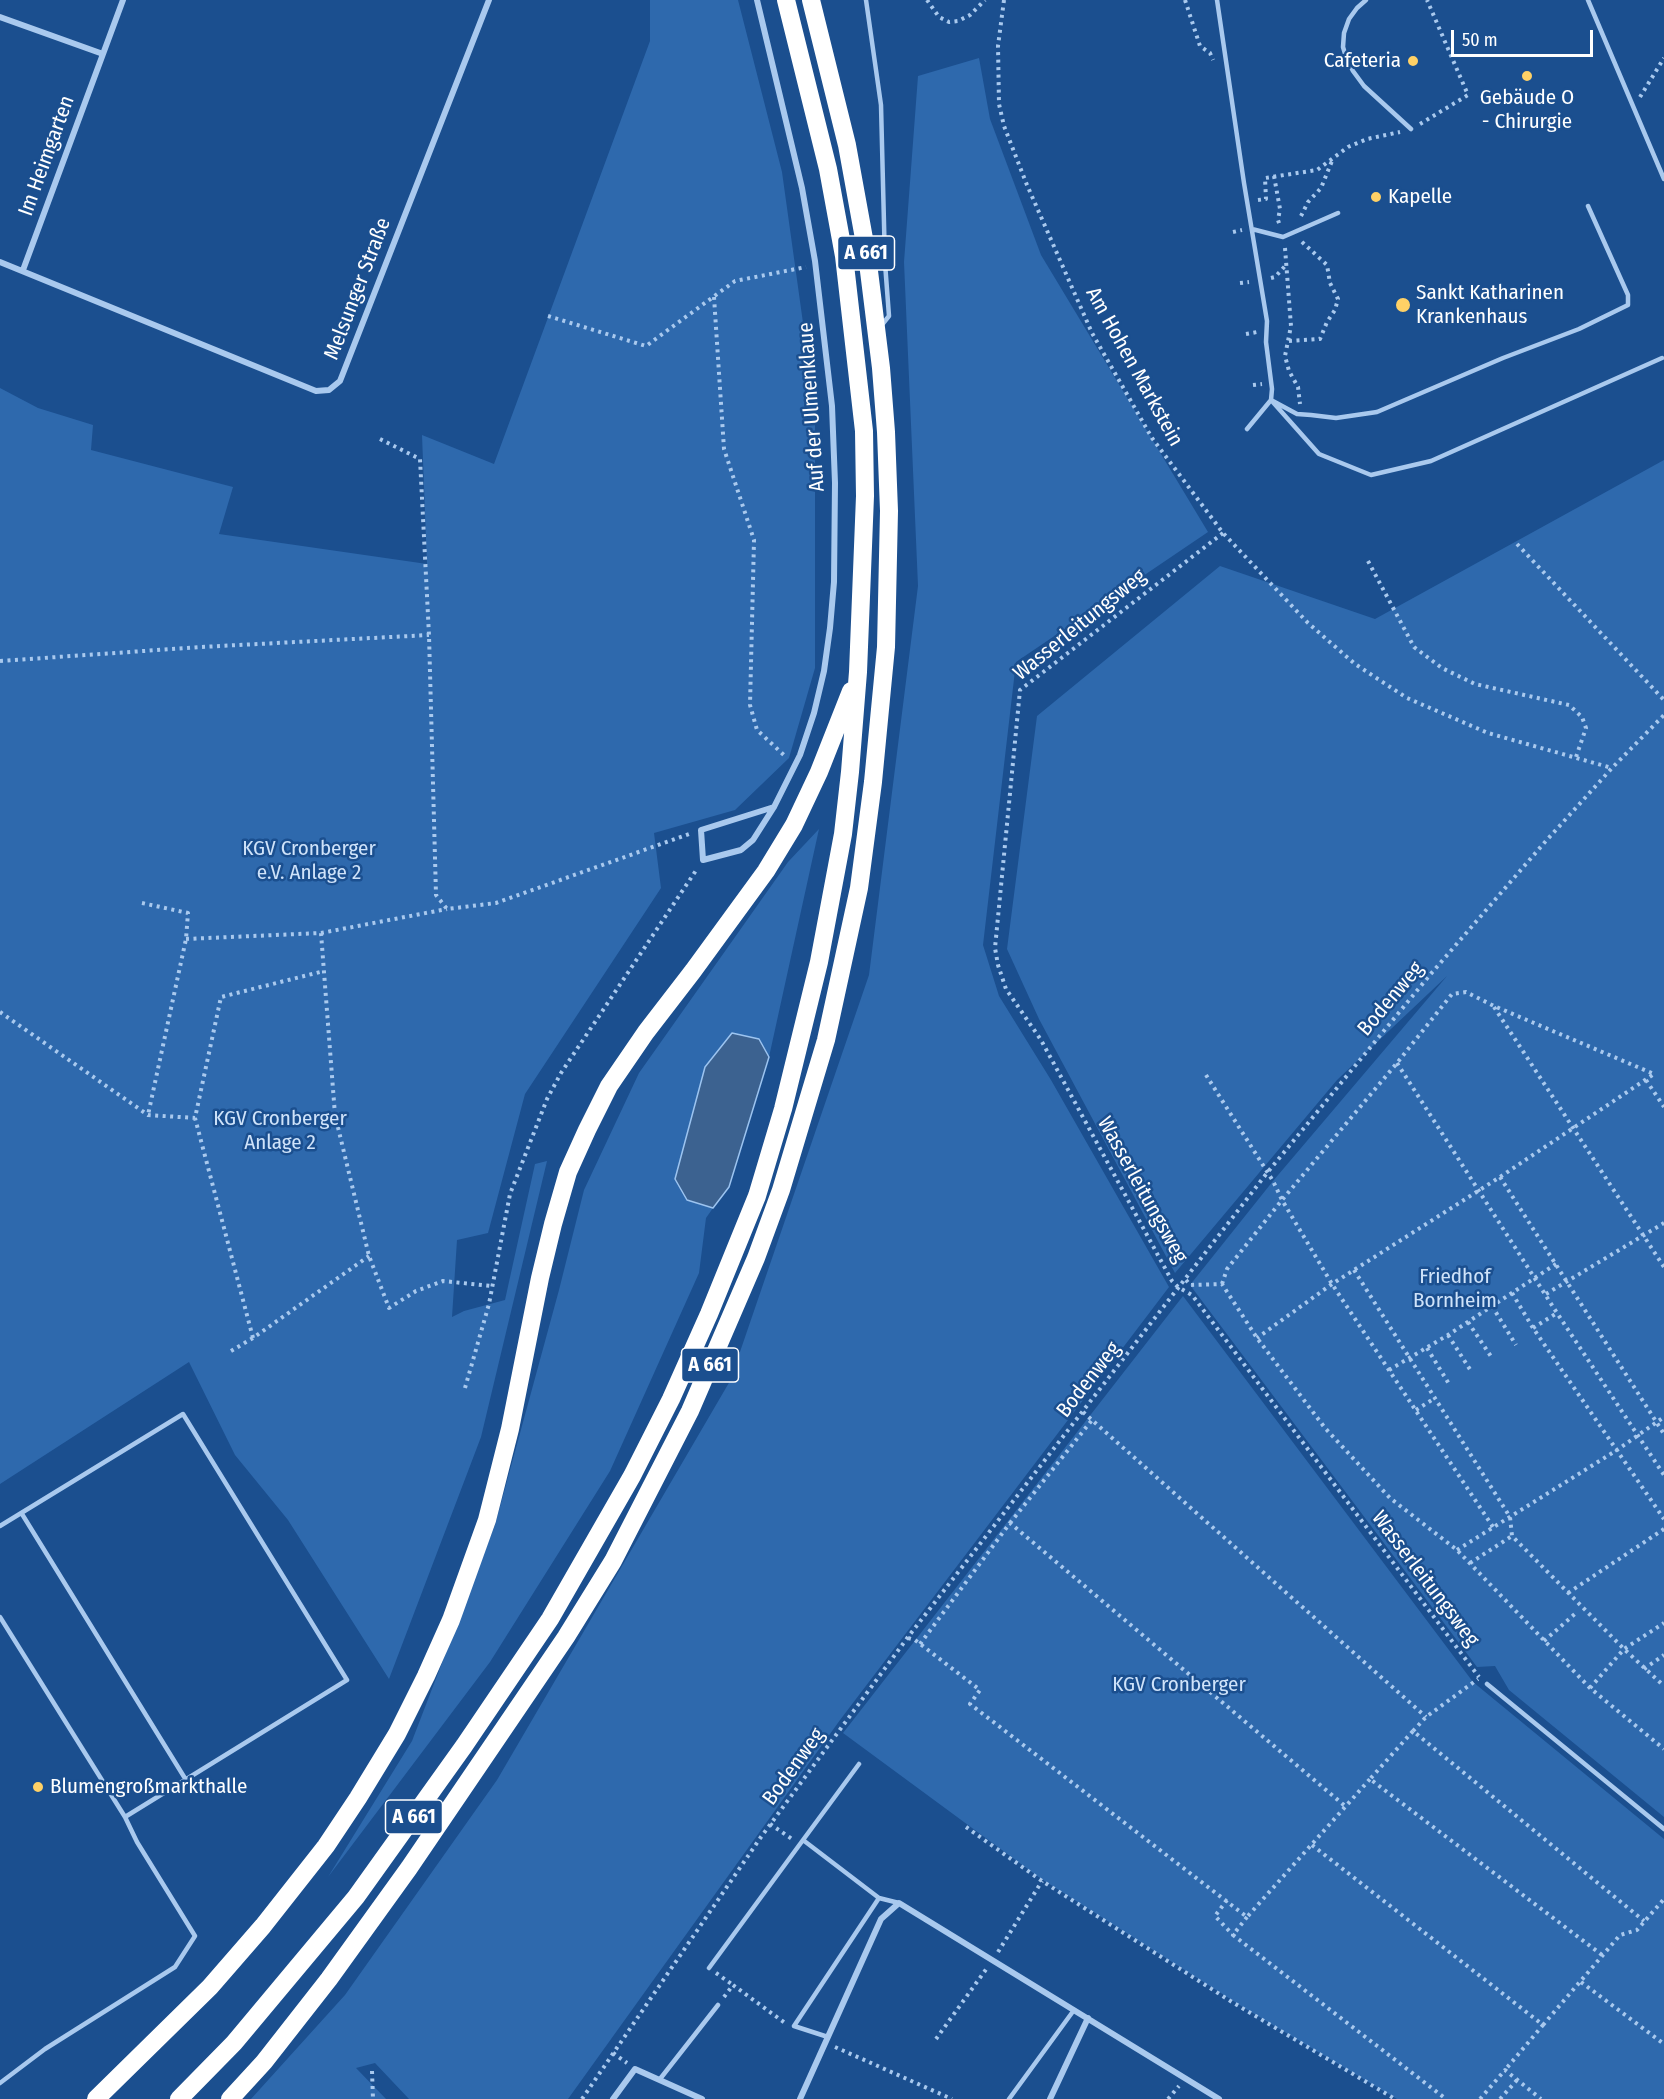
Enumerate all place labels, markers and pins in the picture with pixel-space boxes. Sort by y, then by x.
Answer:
place label: Cafeteria [1324,48,1401,74]
marker: Cafeteria [1406,54,1420,68]
marker: Gebäude O - Chirurgie [1520,69,1534,83]
place label: Gebäude O - Chirurgie [1480,85,1574,135]
place label: Kapelle [1388,184,1452,210]
marker: Kapelle [1369,190,1383,204]
place label: Sankt Katharinen Krankenhaus [1416,280,1564,330]
marker: Sankt Katharinen Krankenhaus [1394,296,1412,314]
place label: Blumengroßmarkthalle [50,1774,247,1800]
marker: Blumengroßmarkthalle [31,1780,45,1794]

